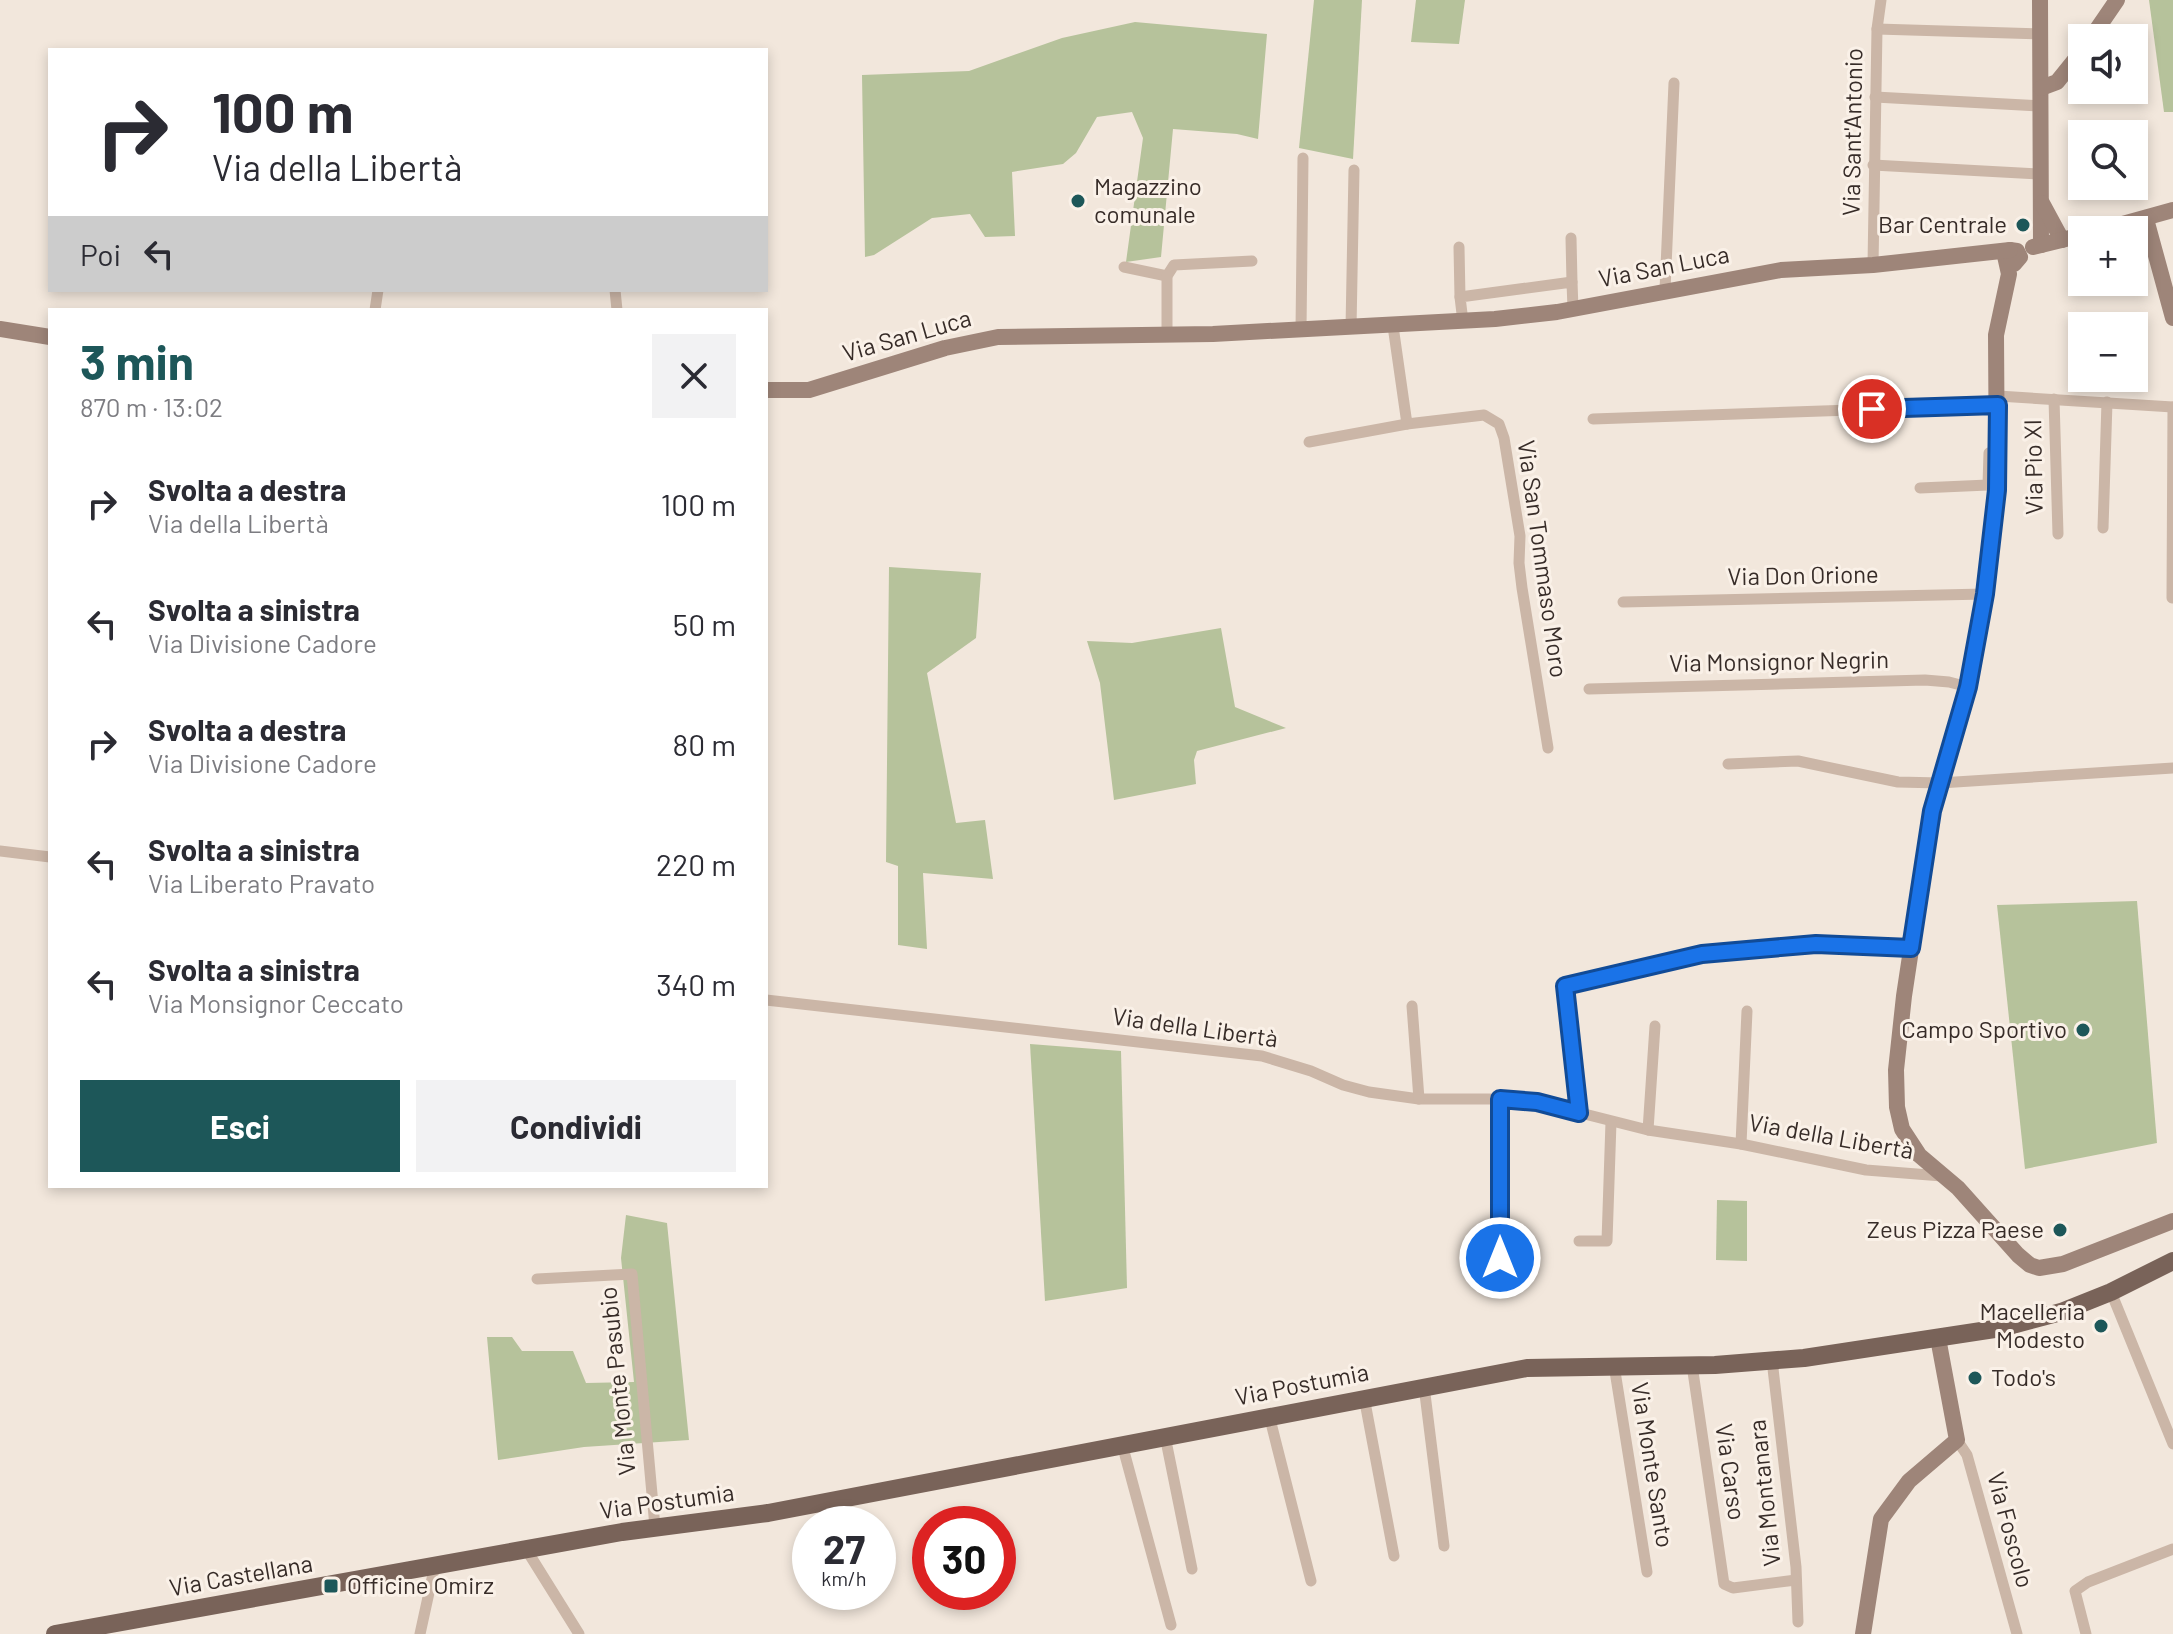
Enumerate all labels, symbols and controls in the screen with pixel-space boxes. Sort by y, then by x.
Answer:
map controls [2068,24,2148,392]
button: sound [2068,24,2148,104]
street label: Via Sant'Antonio [1836,48,1867,216]
text: 100 m [212,77,354,144]
icon: right [80,80,184,184]
button: search [2068,120,2148,200]
text: Via della Libertà [212,145,462,188]
place label: Magazzino comunale [1094,171,1202,228]
marker: Magazzino comunale [1069,192,1087,210]
place label: Bar Centrale [1878,209,2007,238]
marker: Bar Centrale [2014,216,2032,234]
button: + [2068,216,2148,296]
icon: left [137,232,181,276]
text: Poi [80,236,121,272]
street label: Via San Luca [1596,239,1732,292]
street label: Via San Luca [839,302,974,367]
button: − [2068,312,2148,392]
text: 3 min [80,332,194,390]
button: close [652,334,736,418]
pin [1838,375,1906,443]
icon: arrive [1850,387,1894,431]
text: 870 m · 13:02 [80,391,223,422]
street label: Via Pio XI [2017,419,2048,515]
street label: Via San Tommaso Moro [1512,438,1575,679]
text: Svolta a destra [148,471,346,507]
icon: right [80,482,124,526]
text: 100 m [661,486,736,522]
text: Via della Libertà [148,507,329,538]
street label: Via Don Orione [1727,559,1879,590]
text: Svolta a sinistra [148,591,360,627]
icon: left [80,602,124,646]
text: 50 m [673,606,736,642]
text: Via Divisione Cadore [148,627,377,658]
street label: Via Monsignor Negrin [1669,644,1889,677]
text: Svolta a destra [148,711,346,747]
icon: right [80,722,124,766]
text: 80 m [673,726,736,762]
text: Via Divisione Cadore [148,747,377,778]
text: Svolta a sinistra [148,831,360,867]
icon: left [80,842,124,886]
text: 220 m [656,846,736,882]
text: Via Liberato Pravato [148,867,375,898]
text: Svolta a sinistra [148,951,360,987]
icon: left [80,962,124,1006]
text: 340 m [656,966,736,1002]
text: Via Monsignor Ceccato [148,987,404,1018]
street label: Via della Libertà [1111,1001,1280,1052]
place label: Campo Sportivo [1901,1014,2067,1043]
marker: Campo Sportivo [2074,1021,2092,1039]
button: Esci [80,1080,400,1172]
button: Condividi [416,1080,736,1172]
street label: Via della Libertà [1747,1107,1916,1164]
place label: Zeus Pizza Paese [1867,1214,2044,1243]
position arrow [1458,1216,1542,1300]
marker: Zeus Pizza Paese [2051,1221,2069,1239]
street label: Via Monte Pasubio [592,1285,641,1477]
place label: Macelleria Modesto [1979,1296,2085,1353]
marker: Macelleria Modesto [2092,1317,2110,1335]
street label: Via Postumia [1232,1356,1371,1411]
place label: Todo's [1991,1362,2056,1391]
marker: Todo's [1966,1369,1984,1387]
street label: Via Monte Santo [1626,1380,1681,1550]
street label: Via Montanara [1741,1418,1786,1568]
street label: Via Carso [1710,1422,1753,1522]
street label: Via Foscolo [1982,1469,2041,1591]
street label: Via Postumia [598,1477,736,1524]
speed limit sign: 30 [912,1506,1016,1610]
text: 27 [823,1524,865,1572]
street label: Via Castellana [167,1548,315,1601]
text: km/h [821,1566,867,1590]
place label: Officine Omirz [347,1570,494,1599]
marker: Officine Omirz [322,1577,340,1595]

